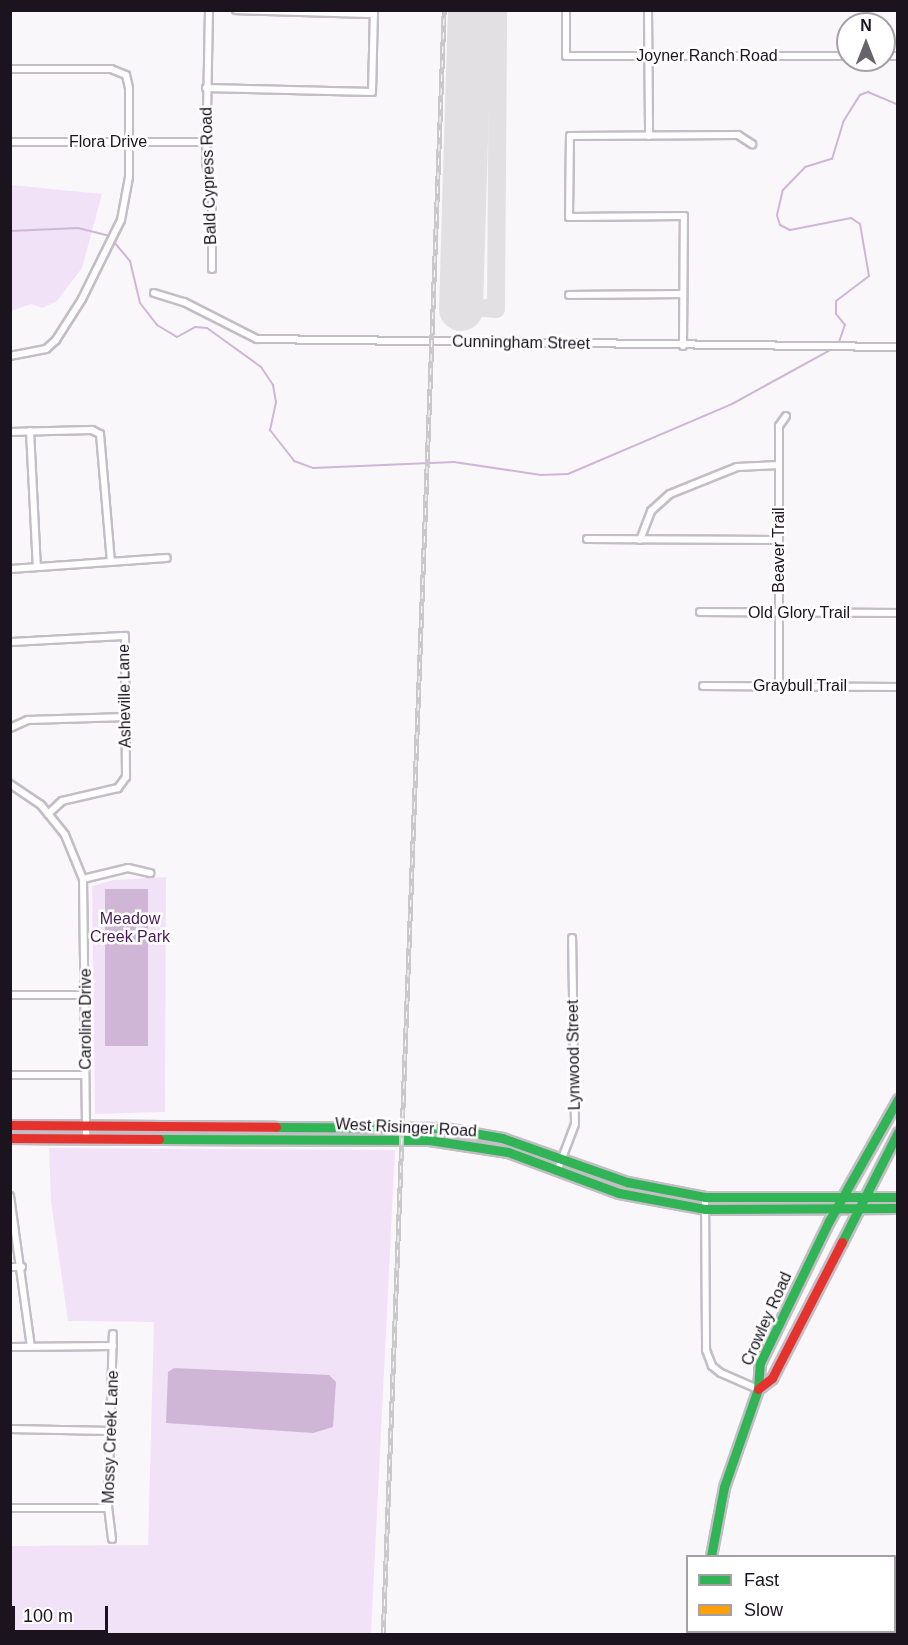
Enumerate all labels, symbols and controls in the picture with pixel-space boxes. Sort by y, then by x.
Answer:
north arrow [836,12,896,72]
text: N [860,17,872,34]
street label: Joyner Ranch Road [636,46,778,66]
street label: Bald Cypress Road [197,107,221,245]
street label: Flora Drive [69,132,147,152]
street label: Cunningham Street [452,332,590,354]
street label: Beaver Trail [769,507,789,593]
street label: Old Glory Trail [748,603,850,623]
street label: Asheville Lane [114,644,136,748]
street label: Graybull Trail [753,676,847,696]
park label: Meadow Creek Park [90,909,170,947]
street label: Carolina Drive [76,968,96,1070]
street label: Lynwood Street [563,1000,585,1110]
street label: West Risinger Road [335,1115,477,1141]
street label: Crowley Road [738,1269,796,1369]
street label: Mossy Creek Lane [99,1370,123,1504]
legend [686,1555,896,1633]
text: Fast [744,1570,779,1590]
scale bar [15,1594,111,1632]
text: Slow [744,1600,783,1620]
text: 100 m [23,1606,73,1626]

